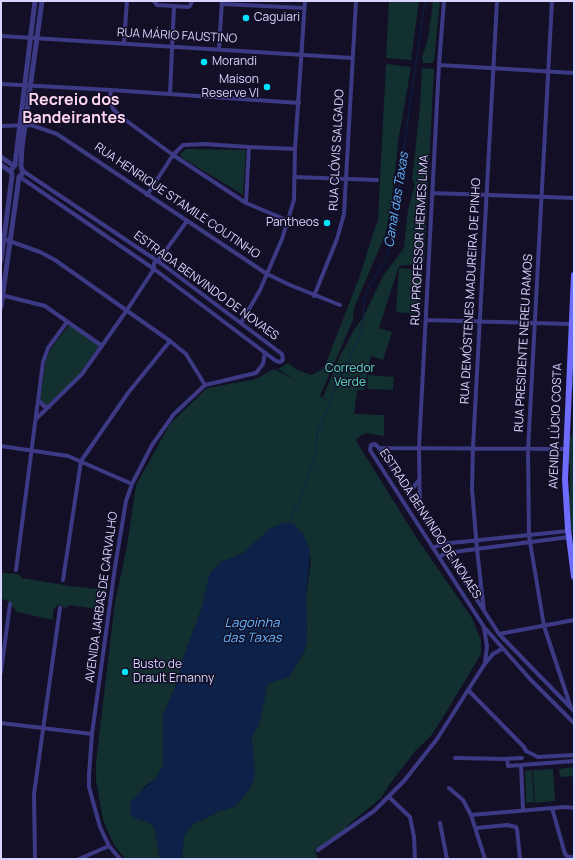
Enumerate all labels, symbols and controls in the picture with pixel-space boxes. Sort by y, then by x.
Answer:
place label: Caguiari [254,11,300,25]
marker: Caguiari [241,13,251,23]
street label: RUA MÁRIO FAUSTINO [117,26,237,46]
place label: Morandi [212,55,257,69]
marker: Morandi [199,57,209,67]
place label: Maison Reserve VI [201,73,259,101]
marker: Maison Reserve VI [262,82,272,92]
street label: RUA CLÓVIS SALGADO [327,89,347,211]
district label: Recreio dos Bandeirantes [22,91,126,129]
street label: RUA HENRIQUE STAMILE COUTINHO [92,140,262,262]
water label: Canal das Taxas [382,151,412,249]
street label: RUA PROFESSOR HERMES LIMA [408,154,432,326]
street label: RUA DEMÓSTENES MADUREIRA DE PINHO [458,177,484,405]
place label: Pantheos [266,216,319,230]
marker: Pantheos [322,218,332,228]
street label: ESTRADA BENVINDO DE NOVAES [131,229,281,343]
street label: RUA PRESIDENTE NEREU RAMOS [512,254,536,432]
park label: Corredor Verde [325,362,375,390]
street label: AVENIDA LÚCIO COSTA [547,363,565,489]
street label: ESTRADA BENVINDO DE NOVAES [376,446,484,602]
street label: AVENIDA JARBAS DE CARVALHO [83,511,121,683]
water label: Lagoinha das Taxas [222,615,282,646]
place label: Busto de Drault Ernanny [133,658,214,686]
marker: Busto de Drault Ernanny [120,667,130,677]

